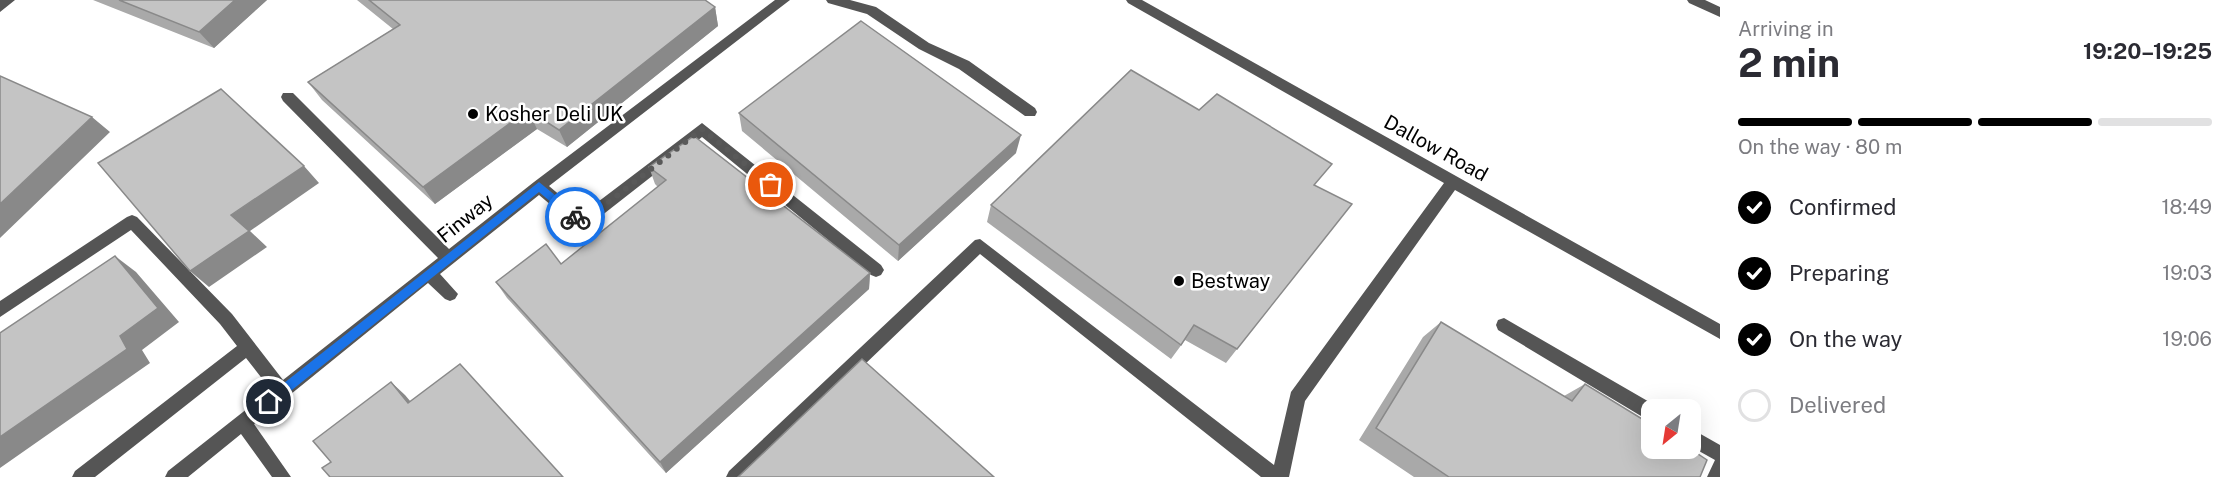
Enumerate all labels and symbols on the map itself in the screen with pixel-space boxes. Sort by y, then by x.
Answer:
place label: Kosher Deli UK [485,102,624,126]
marker: Kosher Deli UK [466,107,480,121]
street label: Dallow Road [1380,110,1492,186]
pin [745,159,796,210]
courier [545,187,605,247]
street label: Finway [432,188,498,248]
place label: Bestway [1191,269,1271,293]
marker: Bestway [1172,274,1186,288]
pin [243,376,294,427]
north arrow [1641,399,1701,459]

